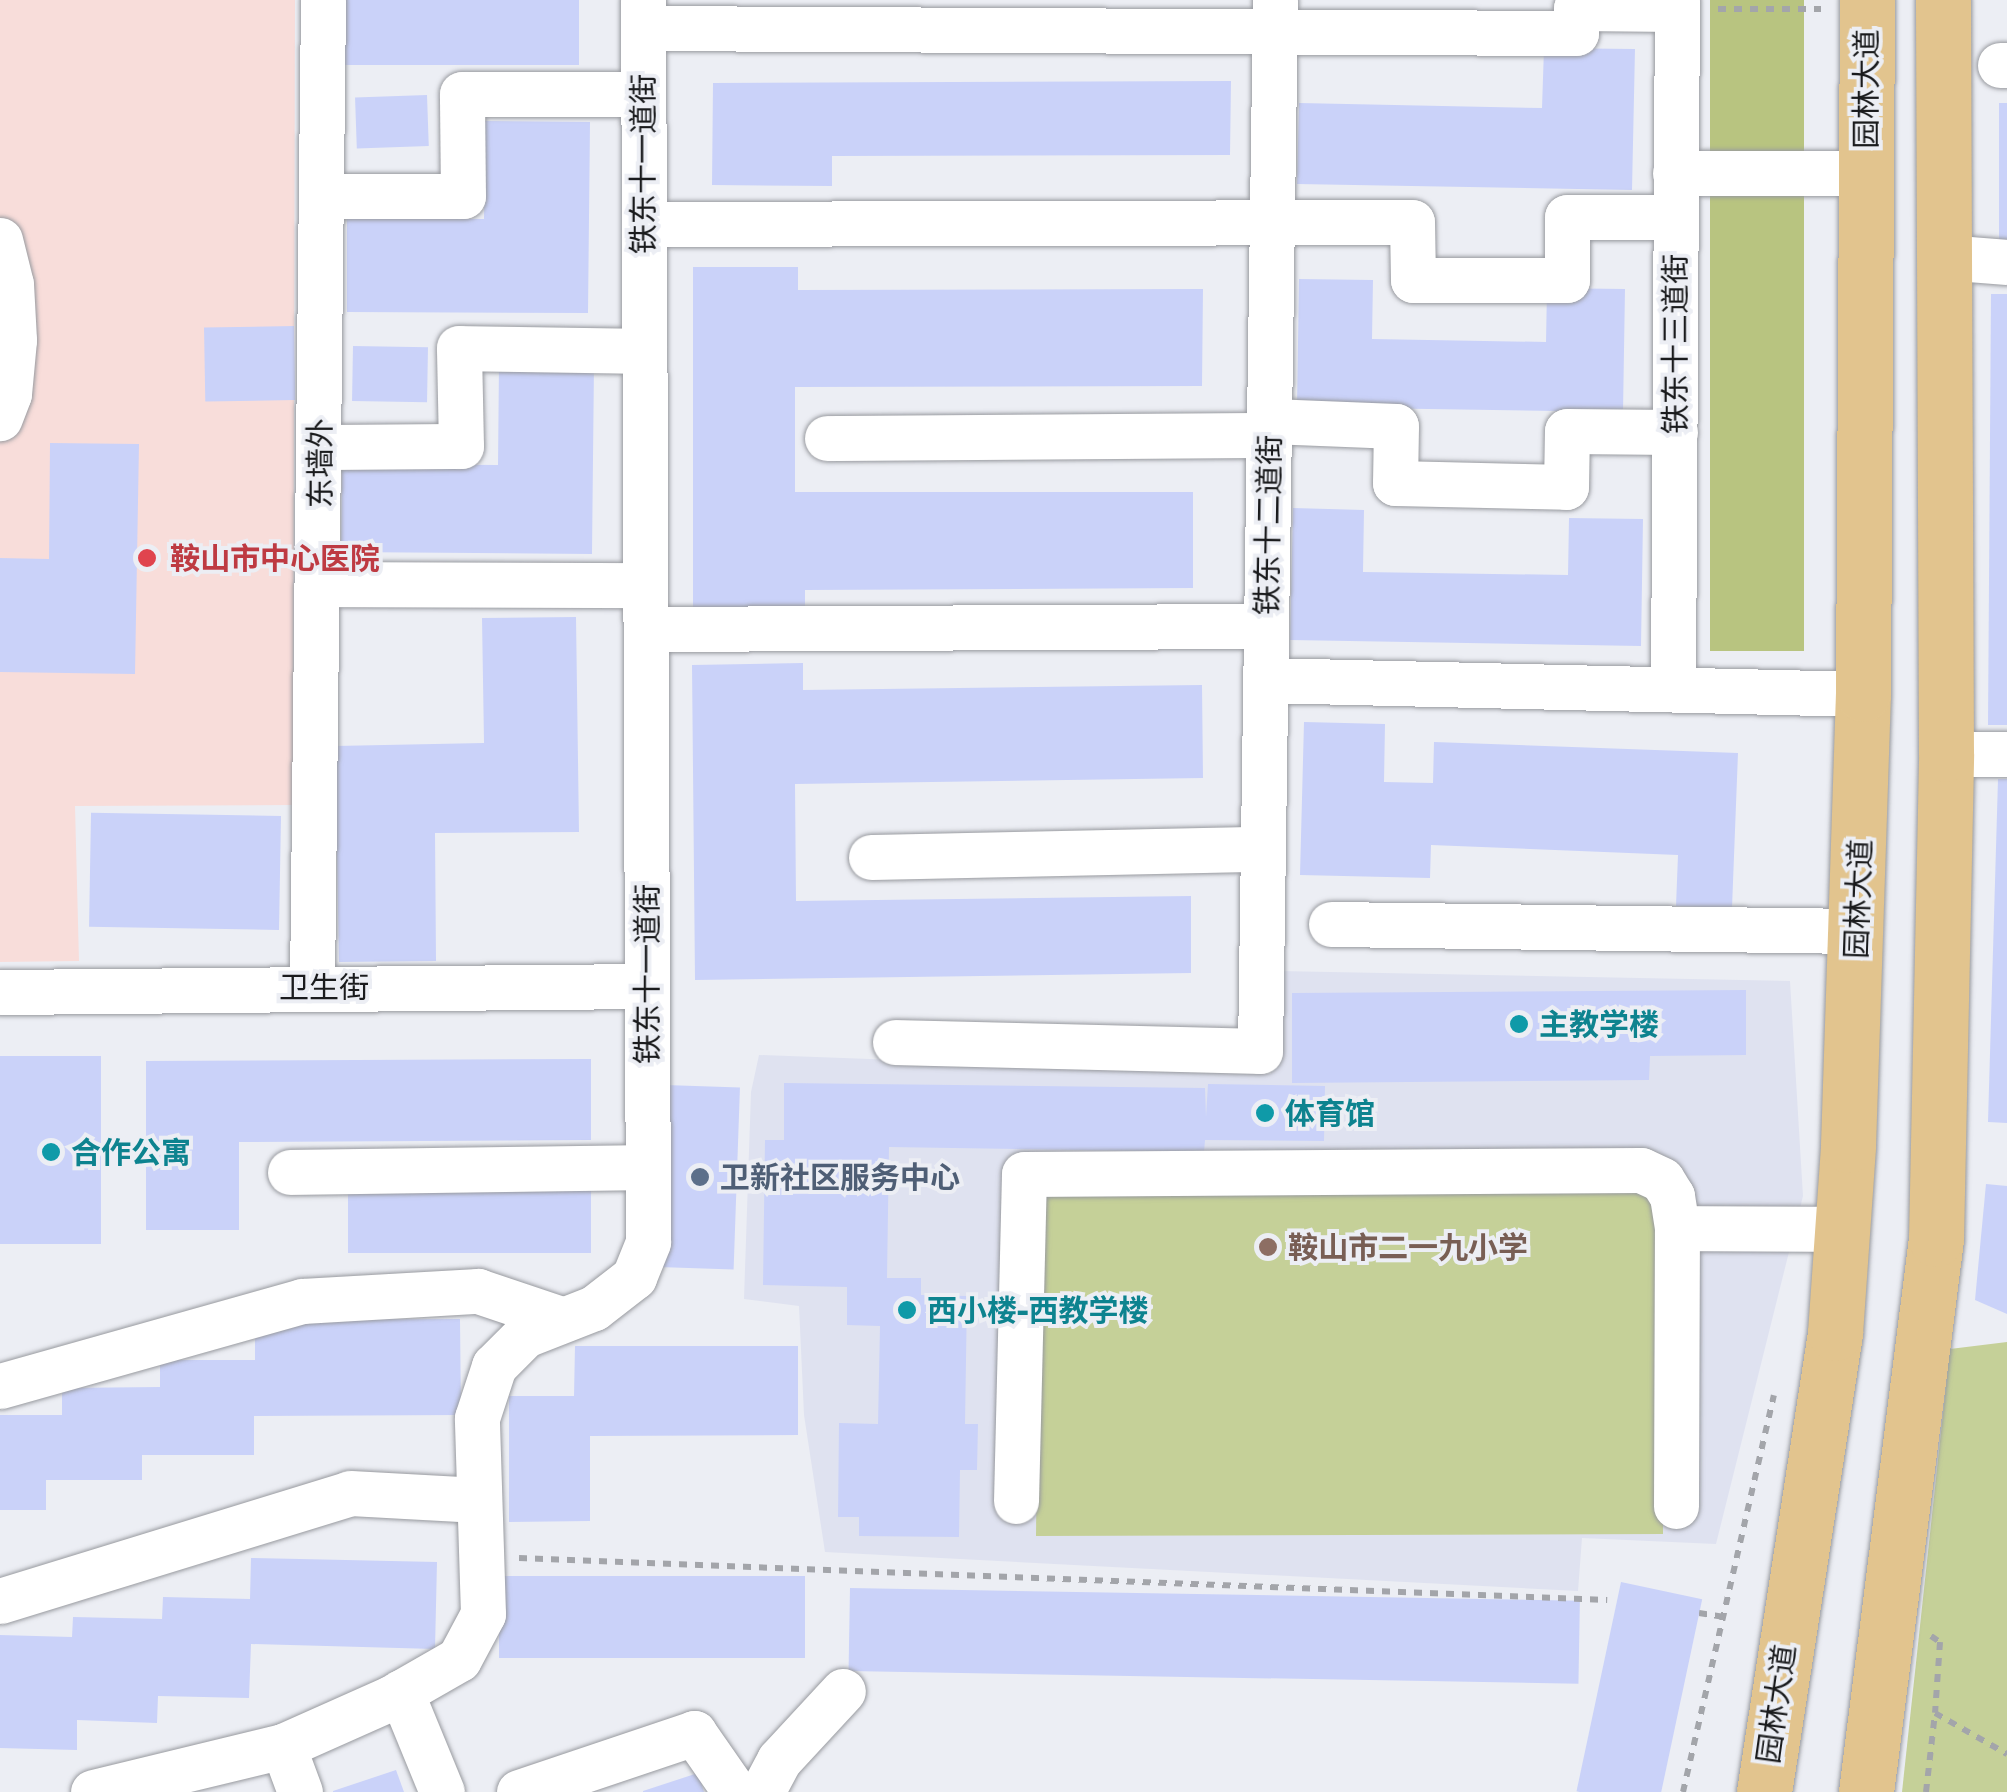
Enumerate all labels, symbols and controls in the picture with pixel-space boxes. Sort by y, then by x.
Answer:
street label: 园林大道 [1848,29,1884,149]
street label: 铁东十一道街 [625,74,661,254]
street label: 铁东十三道街 [1657,254,1693,434]
street label: 东墙外 [302,418,338,508]
street label: 铁东十二道街 [1248,435,1288,615]
place label: 鞍山市中心医院 [170,540,380,576]
marker: 鞍山市中心医院 [134,545,160,571]
street label: 园林大道 [1838,838,1878,960]
street label: 铁东十一道街 [629,884,665,1064]
street label: 卫生街 [279,969,369,1005]
place label: 主教学楼 [1539,1006,1659,1042]
marker: 主教学楼 [1508,1013,1530,1035]
place label: 体育馆 [1285,1095,1375,1131]
marker: 体育馆 [1254,1102,1276,1124]
place label: 合作公寓 [71,1134,191,1170]
marker: 合作公寓 [40,1141,62,1163]
place label: 卫新社区服务中心 [720,1159,960,1195]
marker: 卫新社区服务中心 [689,1166,711,1188]
place label: 鞍山市二一九小学 [1288,1229,1528,1265]
marker: 鞍山市二一九小学 [1257,1236,1279,1258]
place label: 西小楼-西教学楼 [927,1292,1148,1328]
marker: 西小楼-西教学楼 [896,1299,918,1321]
street label: 园林大道 [1750,1642,1802,1766]

